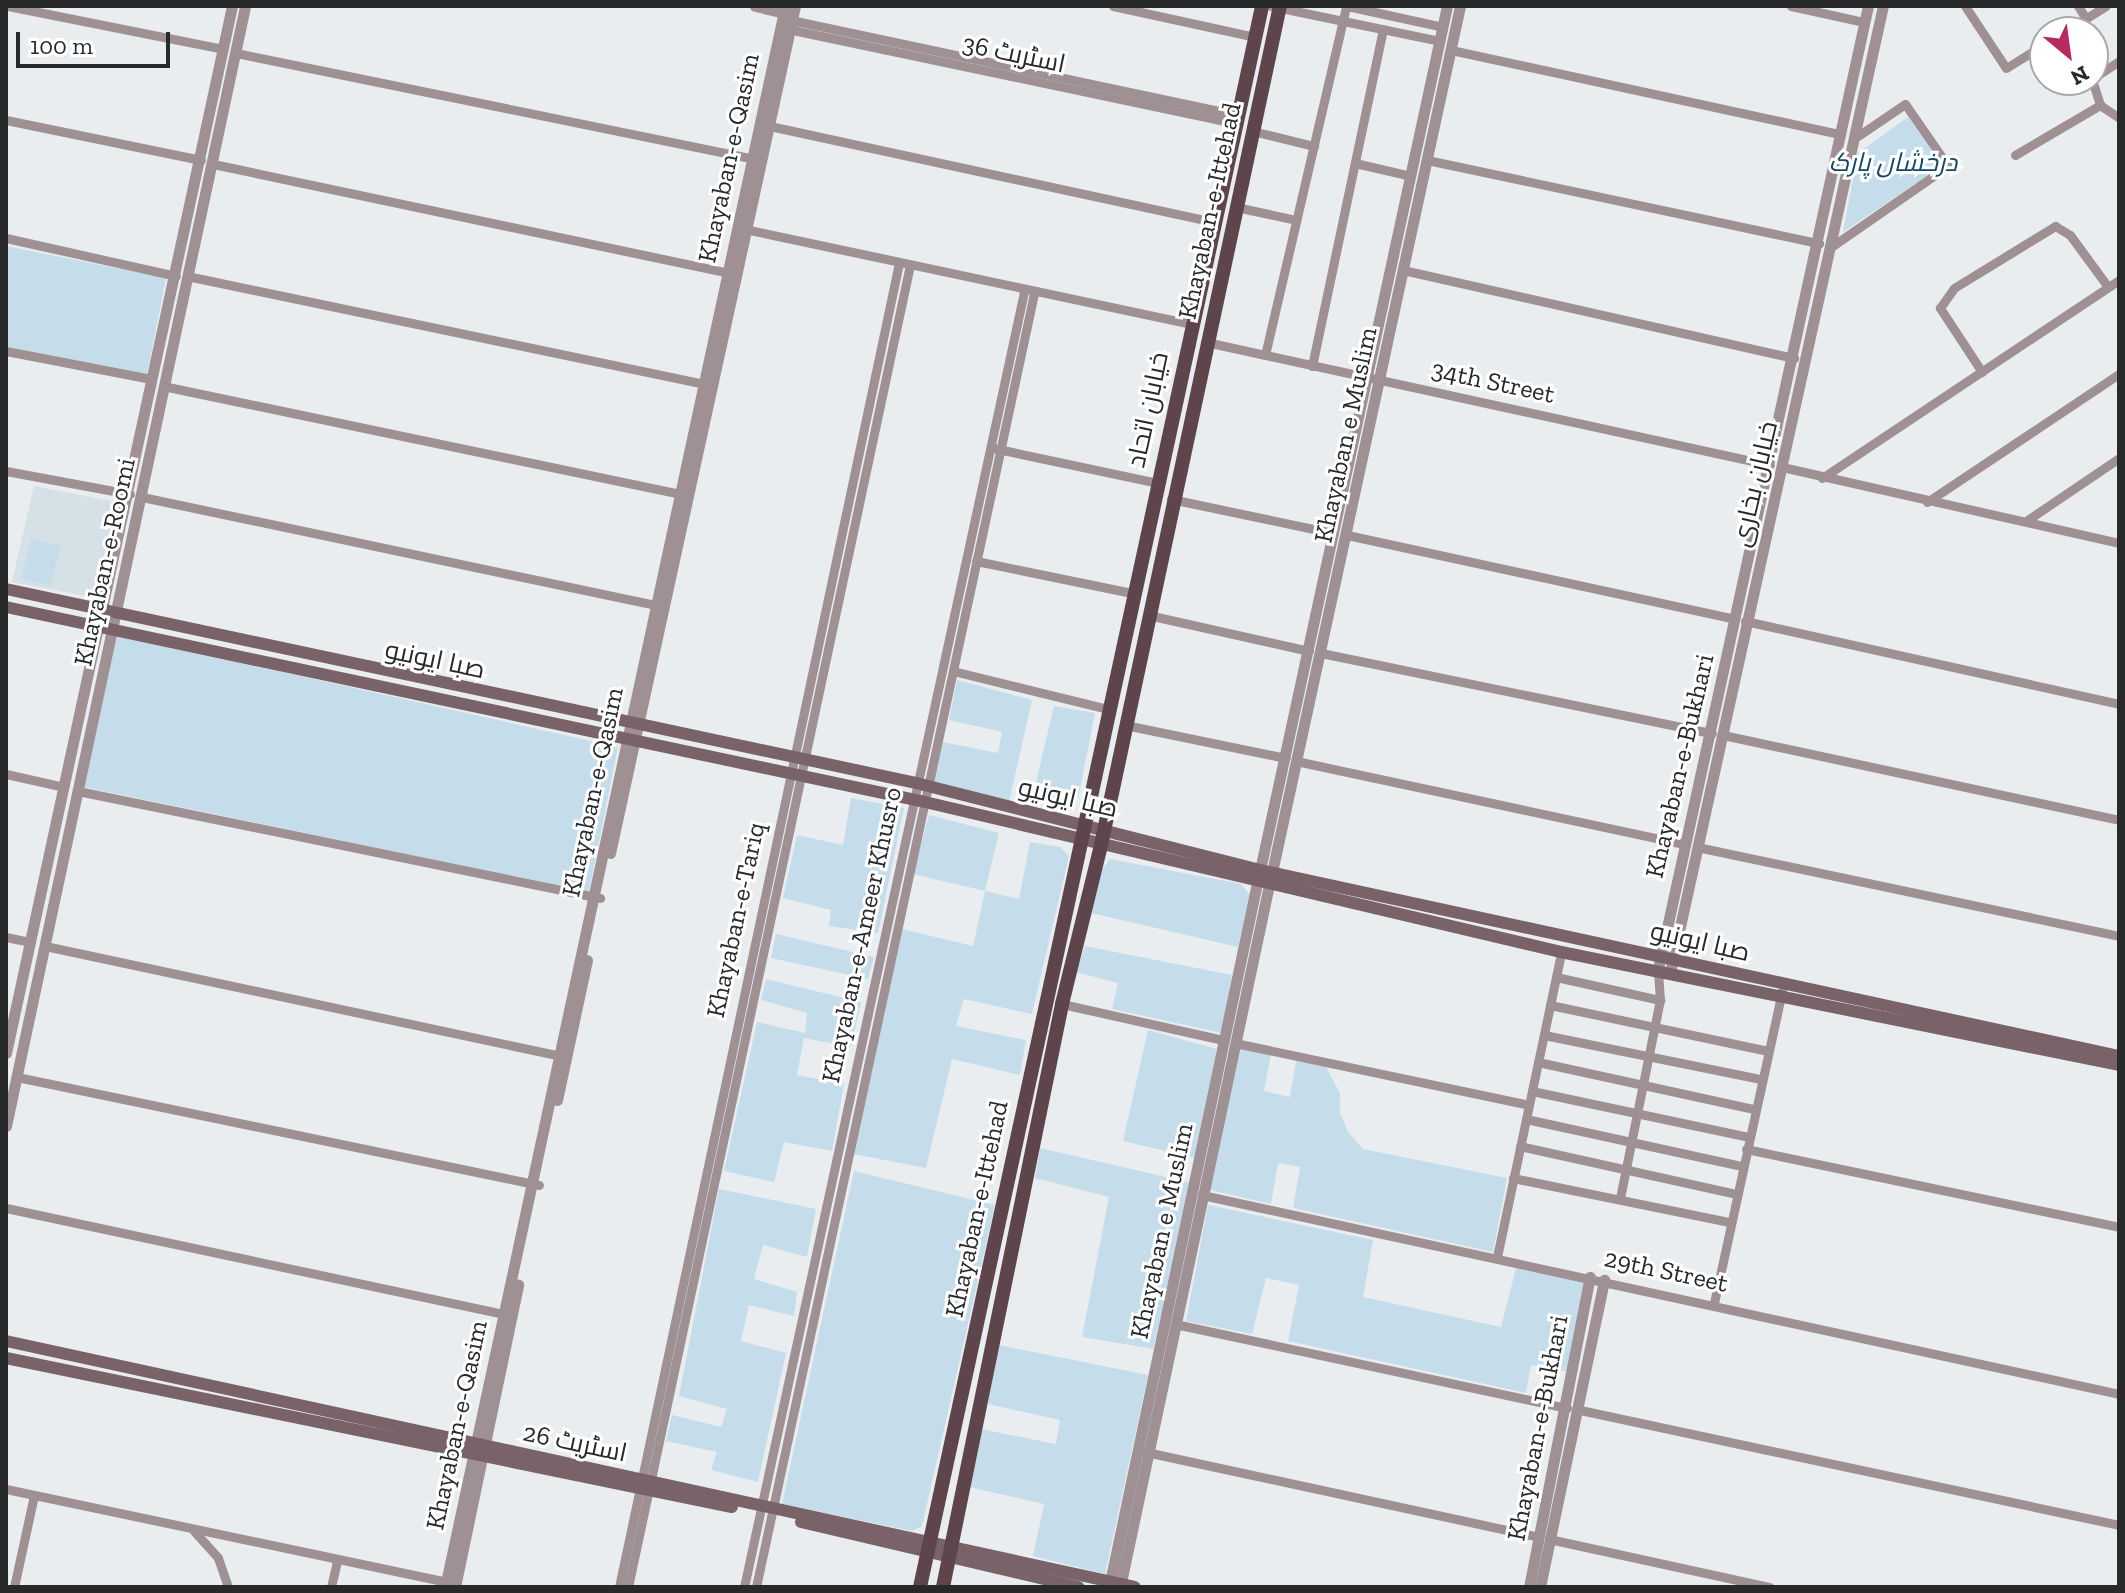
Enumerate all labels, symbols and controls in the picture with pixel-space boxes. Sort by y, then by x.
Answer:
scale bar [20,16,174,66]
north arrow [2029,16,2109,96]
street label: اسٹریٹ 36 [960,28,1068,80]
text: 100 m [30,31,93,60]
street label: Khayaban-e-Qasim [692,51,766,265]
text: N [2066,60,2094,92]
street label: Khayaban-e-Ittehad [1172,100,1248,322]
park label: درخشاں پارک [1829,147,1957,179]
street label: Khayaban e Muslim [1308,324,1384,546]
street label: خیابان اتحاد [1121,349,1175,471]
street label: 34th Street [1428,354,1558,410]
street label: خیابان بخاری [1725,418,1785,550]
street label: Khayaban-e-Roomi [68,455,142,669]
street label: صبا ایونیو [382,634,488,686]
street label: Khayaban-e-Bukhari [1639,651,1721,881]
street label: Khayaban-e-Qasim [556,685,630,899]
street label: صبا ایونیو [1015,771,1121,825]
street label: Khayaban-e-Ameer Khusro [815,784,909,1086]
street label: Khayaban-e-Tariq [700,820,772,1020]
street label: صبا ایونیو [1647,915,1753,969]
street label: Khayaban-e-Ittehad [939,1098,1015,1320]
street label: Khayaban e Muslim [1124,1120,1200,1342]
street label: 29th Street [1601,1243,1731,1299]
street label: Khayaban-e-Bukhari [1501,1313,1575,1543]
street label: Khayaban-e-Qasim [420,1318,494,1532]
street label: اسٹریٹ 26 [520,1417,630,1469]

